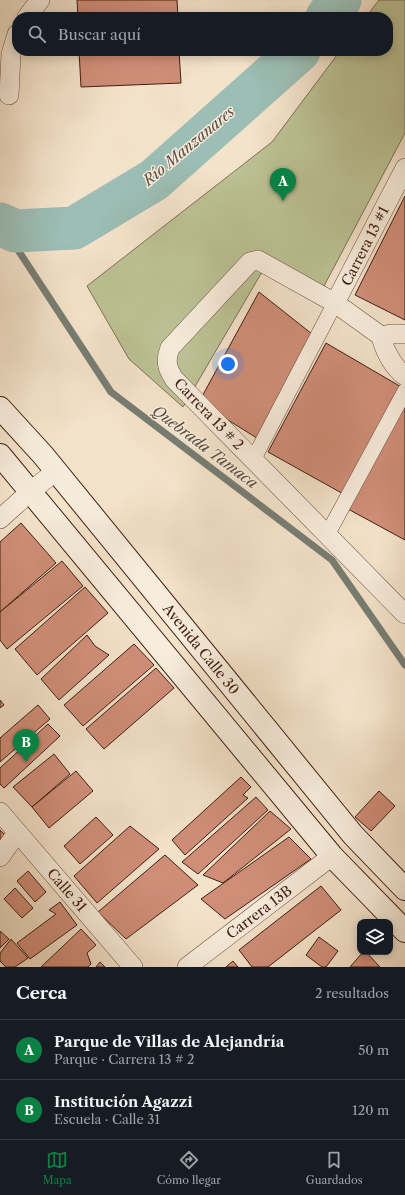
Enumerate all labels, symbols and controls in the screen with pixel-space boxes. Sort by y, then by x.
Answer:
search box [12,12,393,56]
icon: search [26,23,48,45]
text: Buscar aquí [58,25,141,44]
water label: Río Manzanares [138,101,239,190]
pin: A [270,168,296,201]
street label: Carrera 13 #1 [337,203,393,289]
your location [218,354,238,374]
street label: Carrera 13 # 2 [170,374,248,454]
water label: Quebrada Tamaca [149,401,262,492]
street label: Avenida Calle 30 [158,599,243,698]
pin: B [13,729,39,762]
street label: Calle 31 [43,865,91,915]
street label: Carrera 13B [223,881,296,943]
map controls [357,919,393,955]
button: layers [357,919,393,955]
text: Cerca [16,983,67,1003]
text: 2 resultados [315,985,389,1001]
text: Parque de Villas de Alejandría [54,1032,284,1051]
text: A [24,1042,34,1058]
text: 50 m [358,1042,389,1058]
text: Parque · Carrera 13 # 2 [54,1051,195,1067]
text: Institución Agazzi [54,1092,193,1111]
text: B [24,1102,34,1118]
text: 120 m [352,1102,389,1118]
text: Escuela · Calle 31 [54,1111,160,1127]
tab: Mapa [42,1149,72,1187]
tab: Cómo llegar [157,1149,221,1187]
tab: Guardados [306,1149,363,1187]

